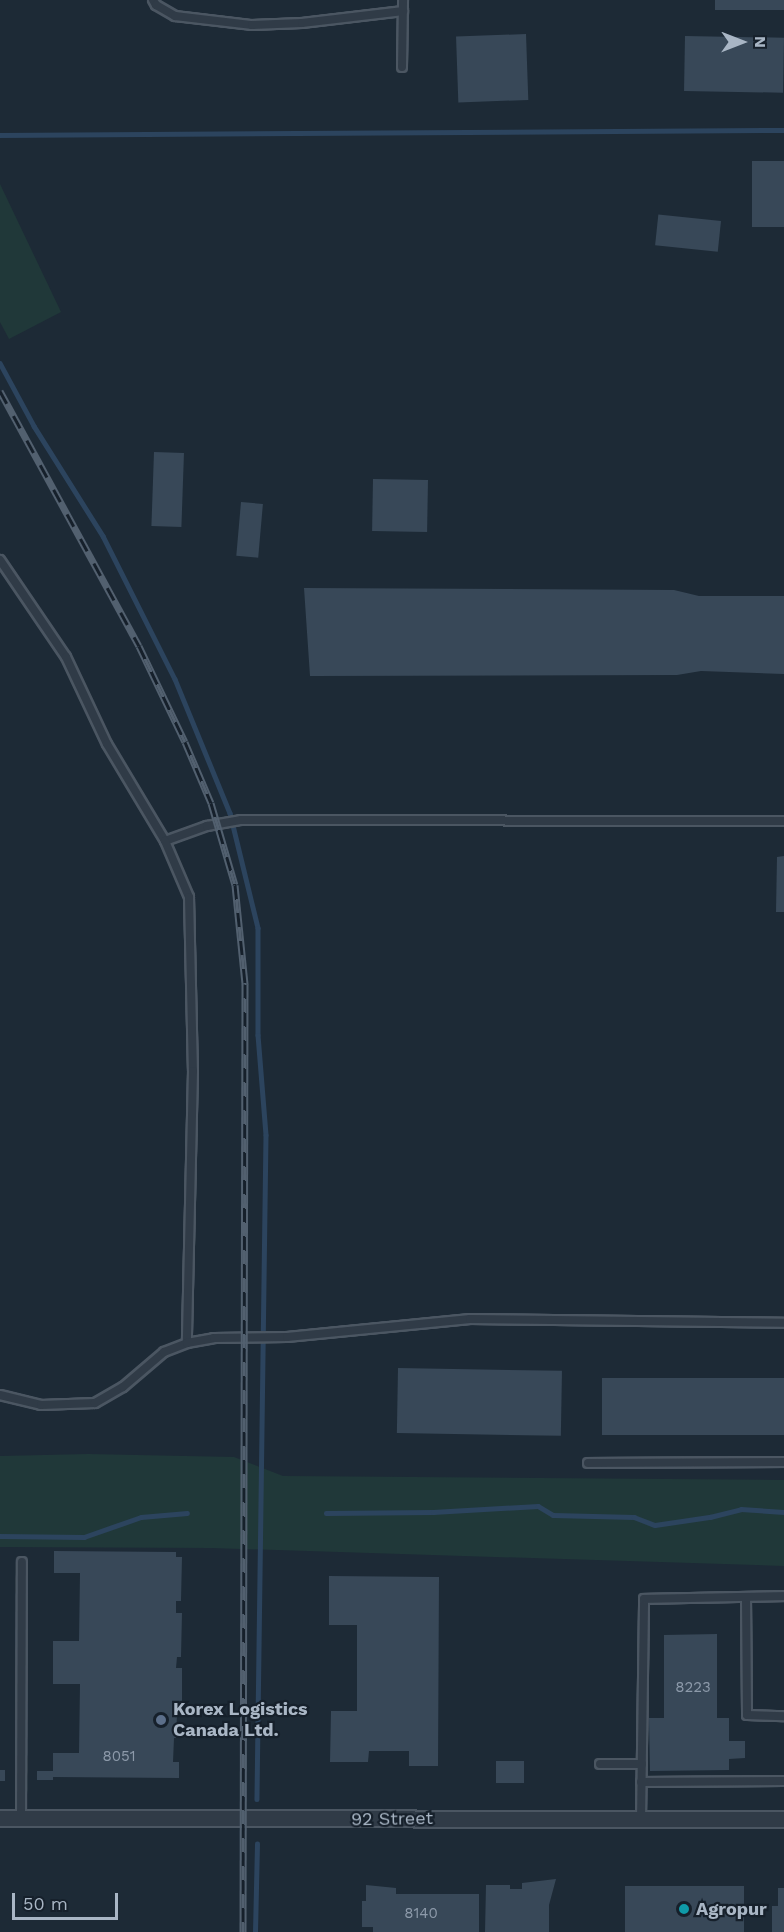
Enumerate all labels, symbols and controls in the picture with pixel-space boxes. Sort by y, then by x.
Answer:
north arrow [712,12,772,72]
text: N [751,36,770,48]
house number: 8223 [675,1679,711,1697]
place label: Korex Logistics Canada Ltd. [173,1699,308,1742]
marker: Korex Logistics Canada Ltd. [154,1713,168,1727]
house number: 8051 [102,1748,136,1766]
street label: 92 Street [351,1807,433,1831]
scale bar [15,1881,122,1919]
text: 50 m [23,1893,68,1914]
place label: Agropur [696,1898,767,1920]
marker: Agropur [677,1902,691,1916]
house number: 8140 [404,1905,438,1923]

